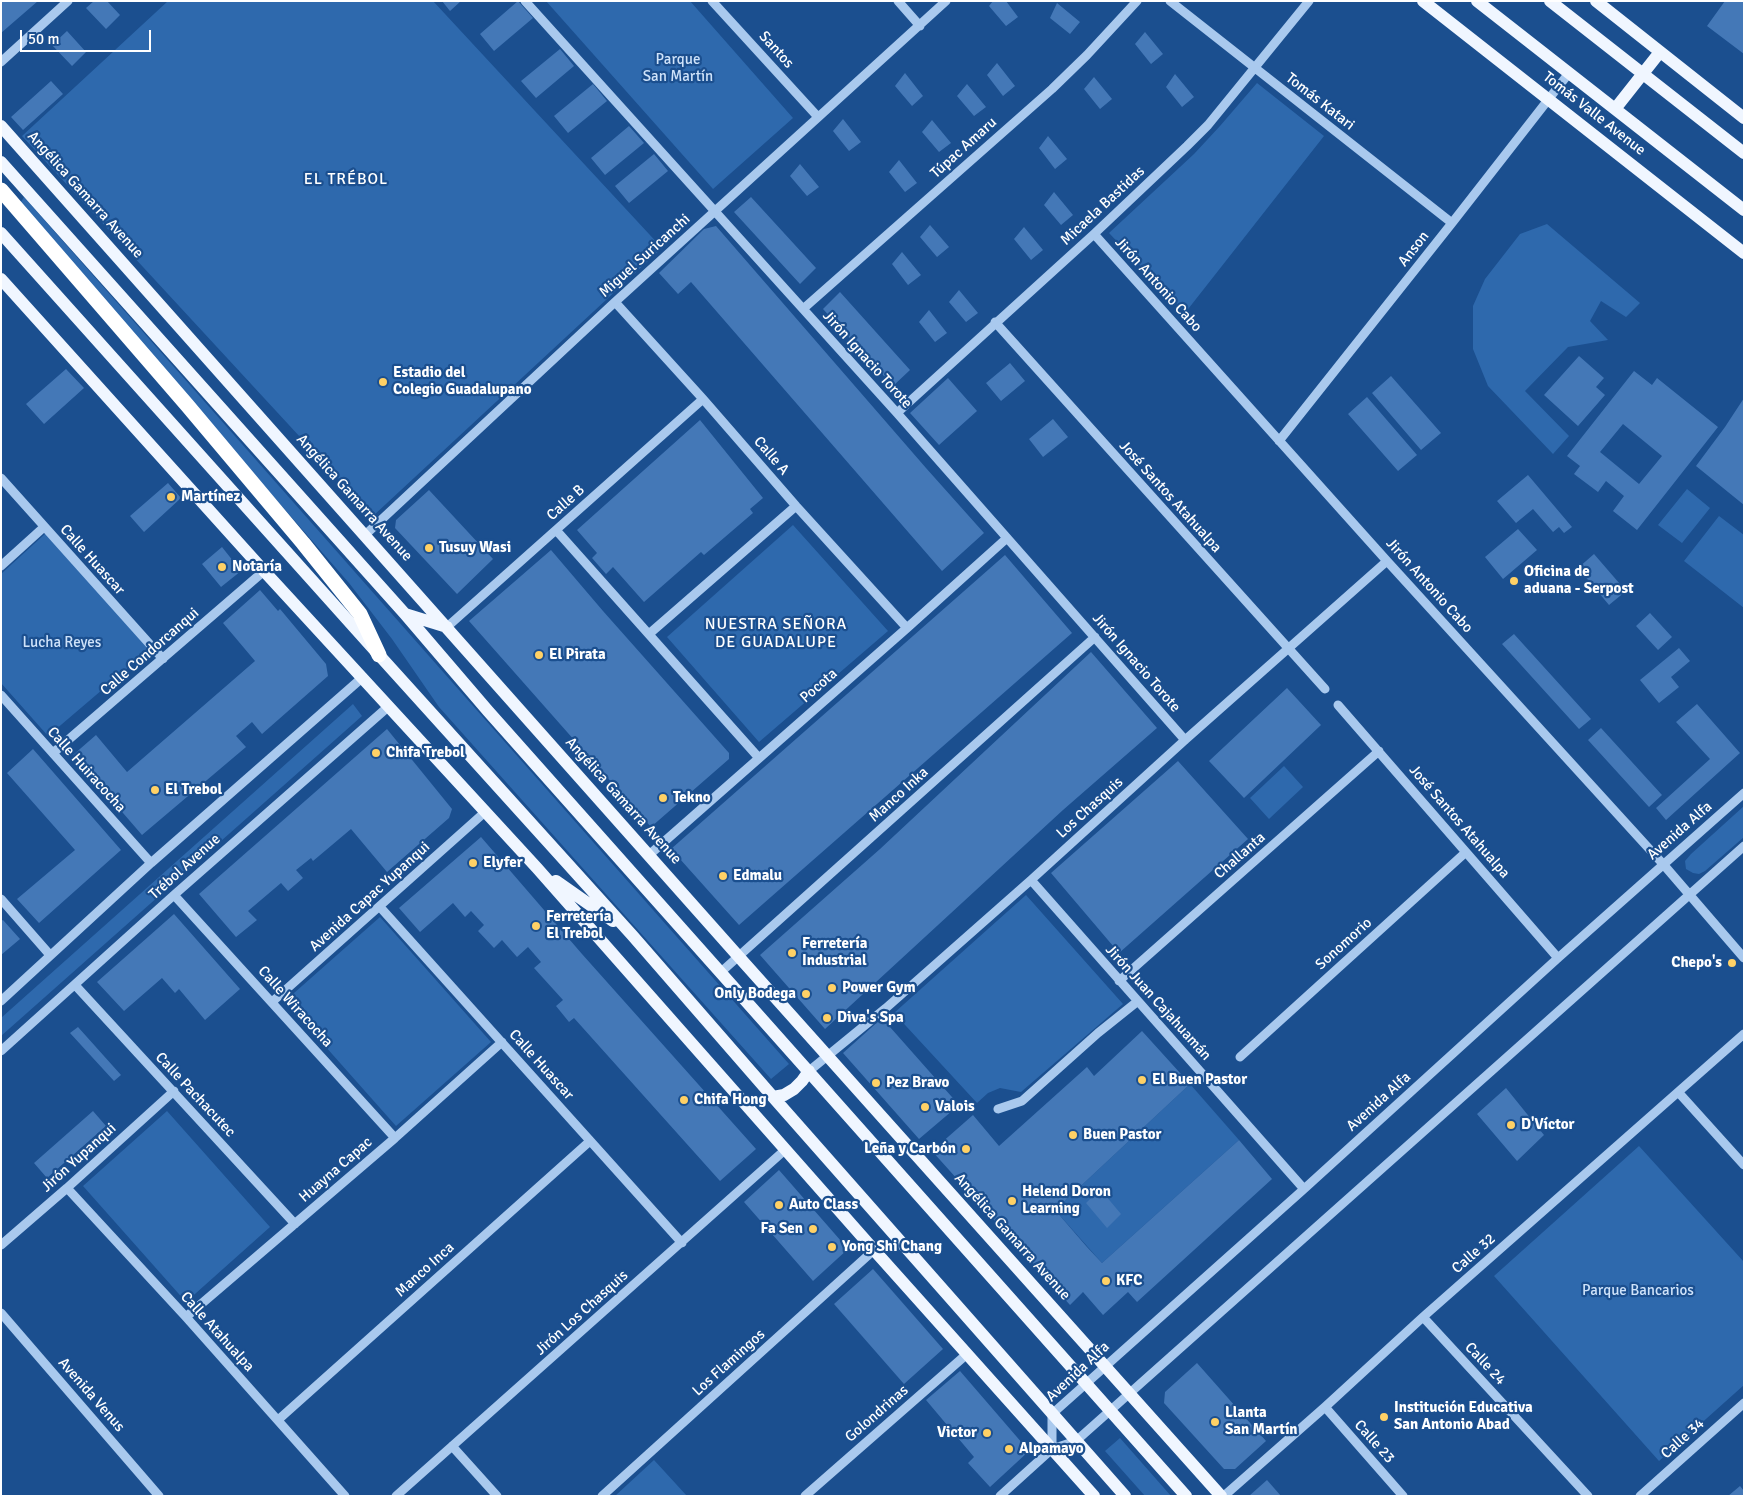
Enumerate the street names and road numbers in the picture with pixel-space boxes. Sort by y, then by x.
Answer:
street label: Santos [755,28,797,72]
street label: Tomás Valle Avenue [1539,68,1649,160]
street label: Tomás Katari [1282,70,1358,134]
street label: Túpac Amaru [927,114,1001,182]
street label: Angélica Gamarra Avenue [23,128,147,262]
street label: Micaela Bastidas [1057,162,1149,250]
street label: Miguel Suricanchi [596,210,694,302]
street label: Anson [1395,228,1433,270]
street label: Jirón Antonio Cabo [1111,234,1205,336]
street label: Jirón Ignacio Torote [818,307,916,413]
street label: Angélica Gamarra Avenue [292,431,416,565]
street label: Calle A [749,433,793,479]
street label: José Santos Atahualpa [1115,437,1225,557]
street label: Calle B [543,481,589,525]
street label: Calle Huascar [56,521,128,599]
street label: Jirón Antonio Cabo [1382,535,1476,637]
street label: Calle Condorcanqui [97,604,203,700]
street label: Jirón Ignacio Torote [1088,610,1184,716]
street label: Pocota [797,665,841,707]
street label: Calle Huiracocha [43,724,129,816]
street label: Angélica Gamarra Avenue [561,734,685,868]
street label: José Santos Atahualpa [1405,762,1513,882]
street label: Manco Inka [866,764,932,826]
street label: Los Chasquis [1053,773,1127,843]
street label: Avenida Alfa [1644,798,1716,864]
street label: Challanta [1211,829,1269,883]
street label: Trébol Avenue [146,830,224,904]
street label: Avenida Capac Yupanqui [306,838,434,956]
street label: Sonomorio [1312,914,1376,974]
street label: Jirón Juan Cajahuamán [1101,941,1215,1065]
street label: Calle Wiracocha [254,963,336,1051]
street label: Calle Huascar [505,1026,577,1104]
street label: Calle Pachacutec [151,1049,239,1141]
street label: Avenida Alfa [1343,1069,1415,1135]
street label: Jirón Yupanqui [38,1120,120,1196]
street label: Huayna Capac [296,1133,376,1207]
street label: Angélica Gamarra Avenue [950,1170,1074,1304]
street label: Calle 32 [1448,1230,1500,1278]
street label: Manco Inca [392,1239,458,1301]
street label: Jirón Los Chasquis [532,1267,632,1359]
street label: Calle Atahualpa [176,1288,258,1376]
street label: Los Flamingos [689,1326,769,1400]
street label: Avenida Alfa [1043,1338,1113,1406]
street label: Calle 24 [1461,1339,1509,1389]
street label: Avenida Venus [54,1354,128,1436]
street label: Golondrinas [842,1382,912,1446]
street label: Calle 34 [1658,1415,1708,1463]
street label: Calle 23 [1350,1417,1398,1467]

